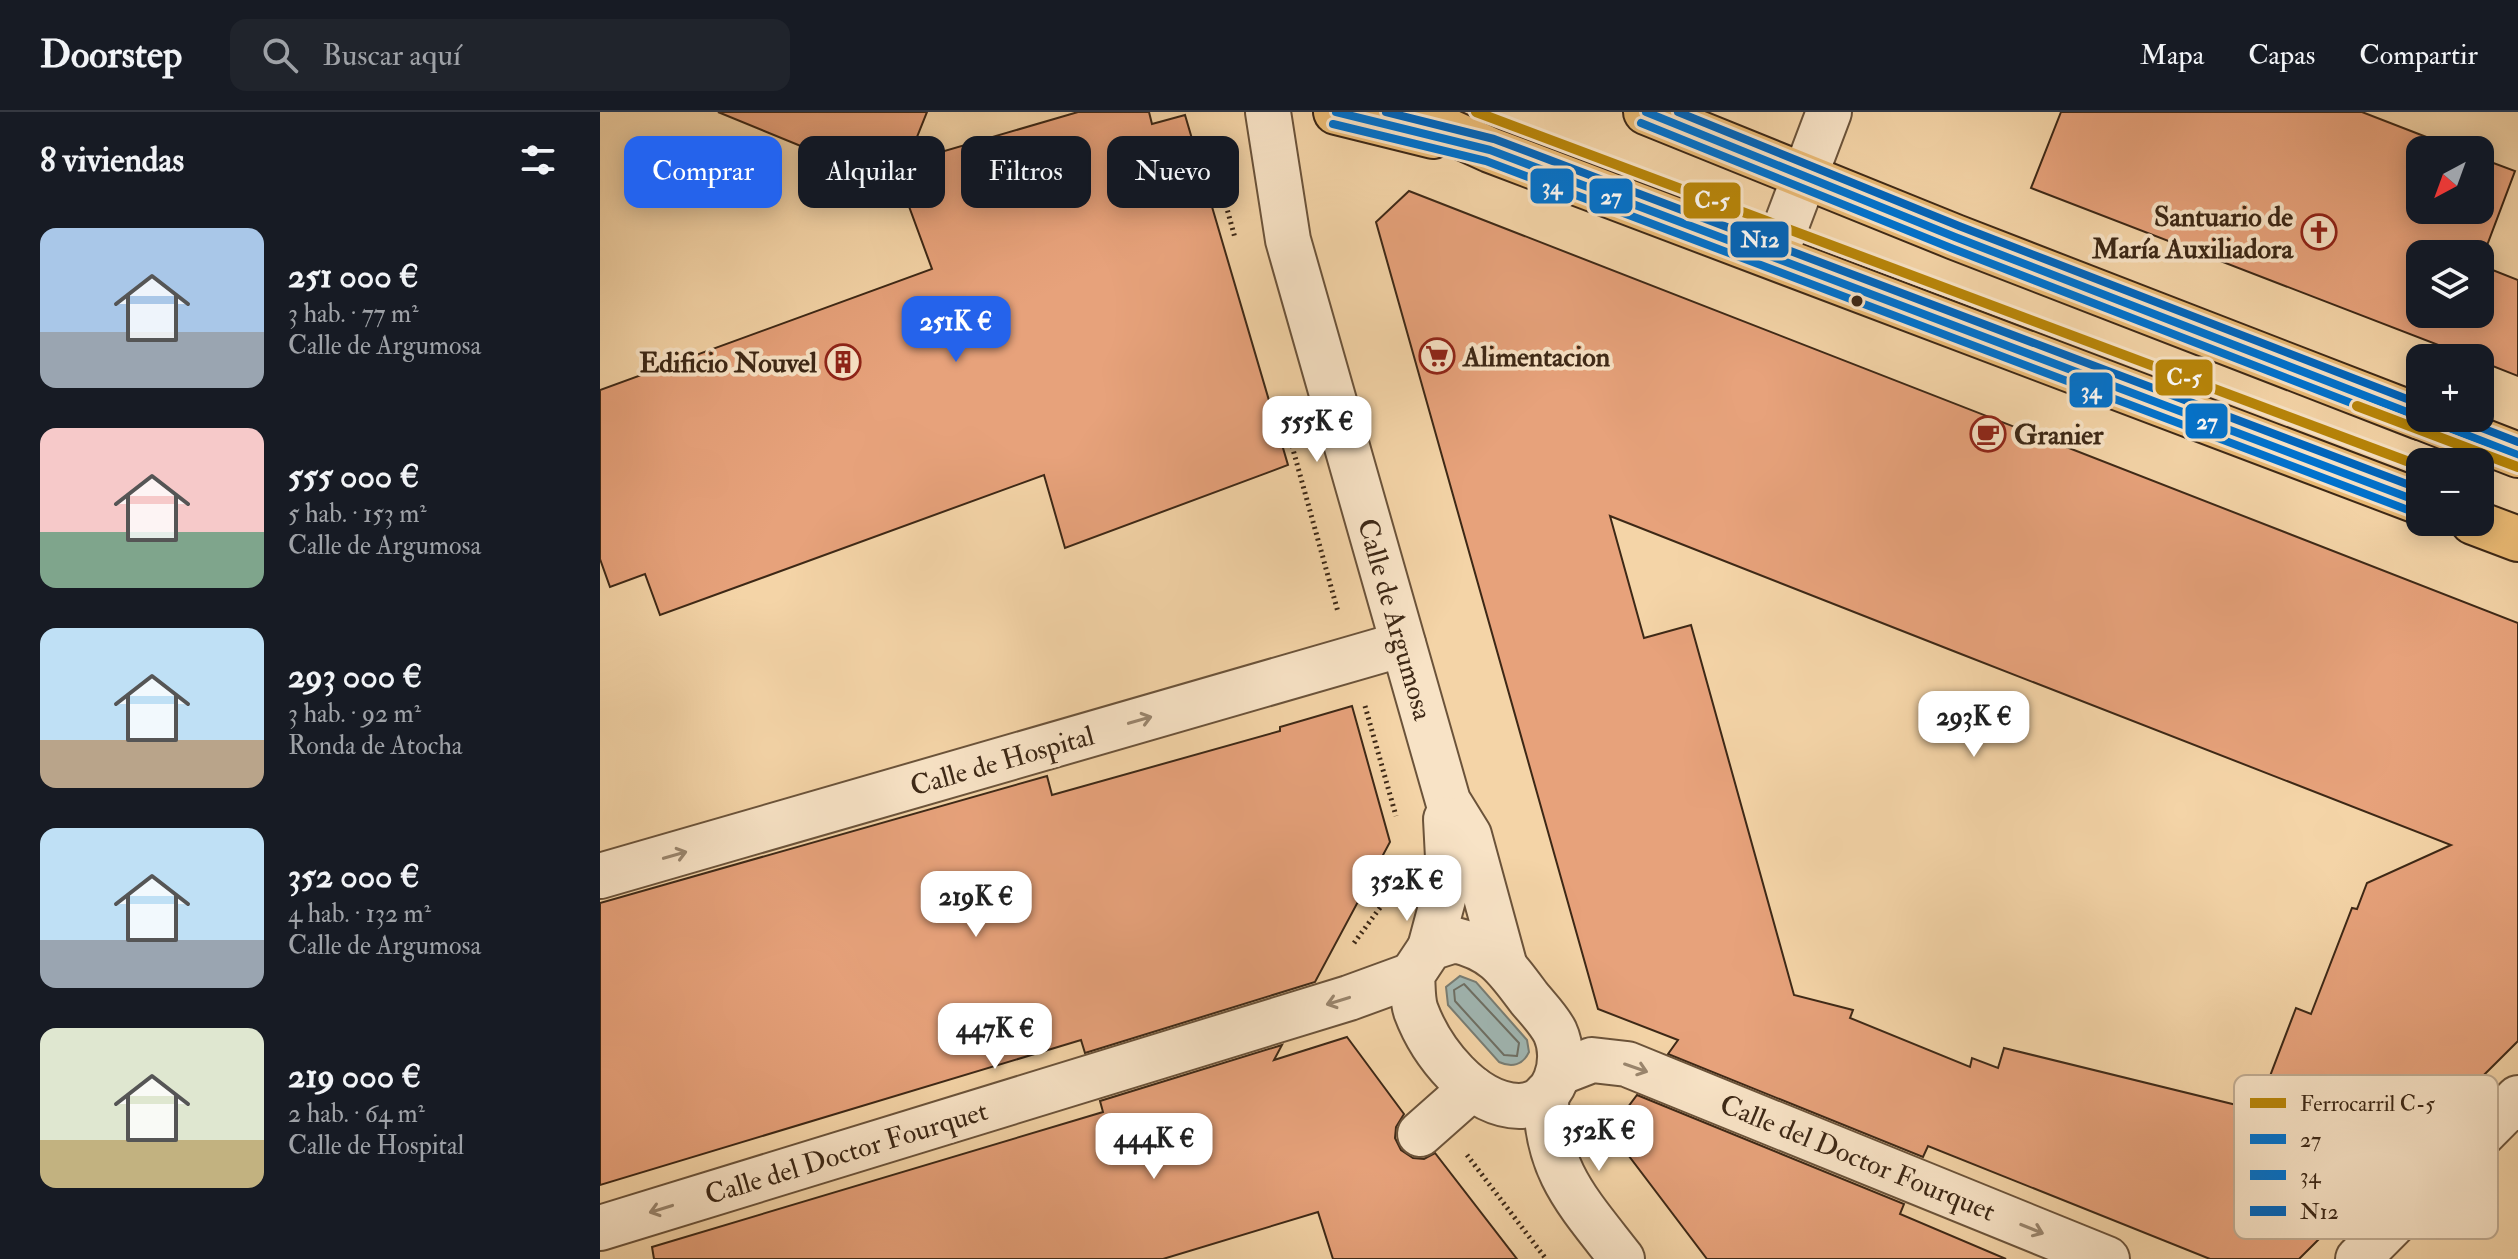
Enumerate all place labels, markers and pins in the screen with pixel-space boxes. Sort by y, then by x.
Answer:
place label: Santuario de María Auxiliadora [2091,200,2294,267]
church icon: Santuario de María Auxiliadora [2300,213,2338,251]
unlabelled marker [1849,293,1865,309]
pin: 251K € [891,296,1021,364]
supermarket icon: Alimentacion [1418,337,1456,375]
place label: Alimentacion [1462,340,1611,375]
building icon: Edificio Nouvel [824,343,862,381]
place label: Edificio Nouvel [639,346,818,381]
pin: 555K € [1252,396,1382,464]
cafe icon: Granier [1969,415,2007,453]
place label: Granier [2014,418,2104,453]
pin: 293K € [1909,691,2039,759]
pin: 352K € [1342,855,1472,923]
pin: 219K € [911,871,1041,939]
pin: 447K € [930,1003,1060,1071]
pin: 352K € [1534,1105,1664,1173]
pin: 444K € [1089,1113,1219,1181]

